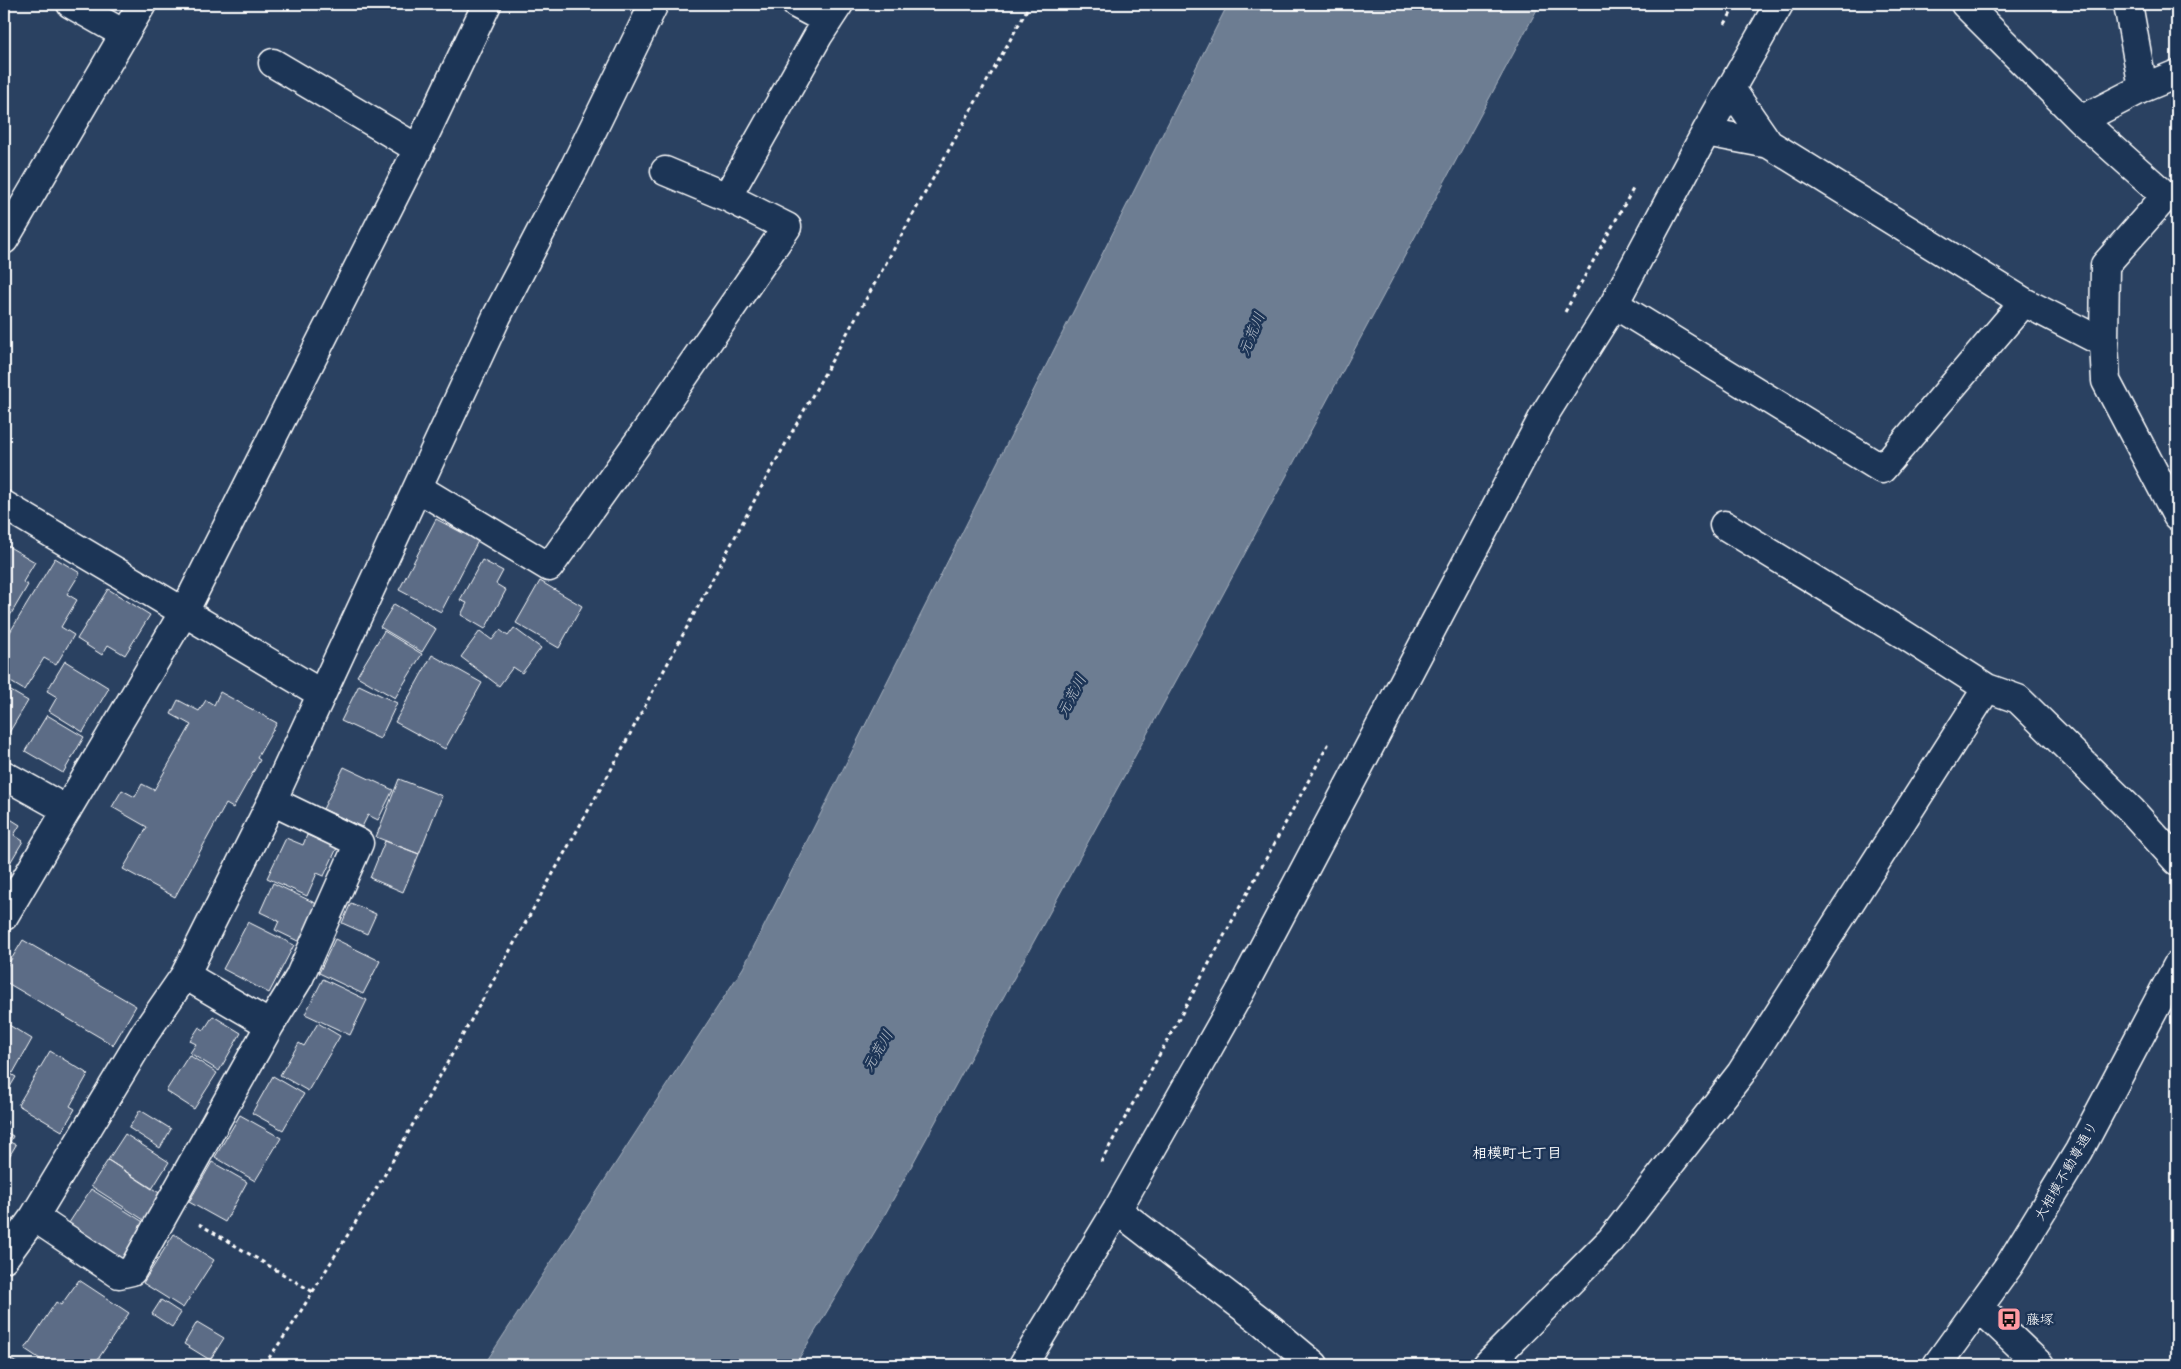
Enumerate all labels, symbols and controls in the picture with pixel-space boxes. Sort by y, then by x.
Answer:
water label: 元荒川 [1234,310,1270,358]
water label: 元荒川 [1053,672,1091,720]
water label: 元荒川 [859,1027,897,1075]
street label: 大相模不動尊通り [2031,1118,2101,1224]
district label: 相模町七丁目 [1472,1144,1562,1163]
bus stop icon: 藤塚 [1996,1306,2022,1332]
place label: 藤塚 [2026,1311,2054,1328]

